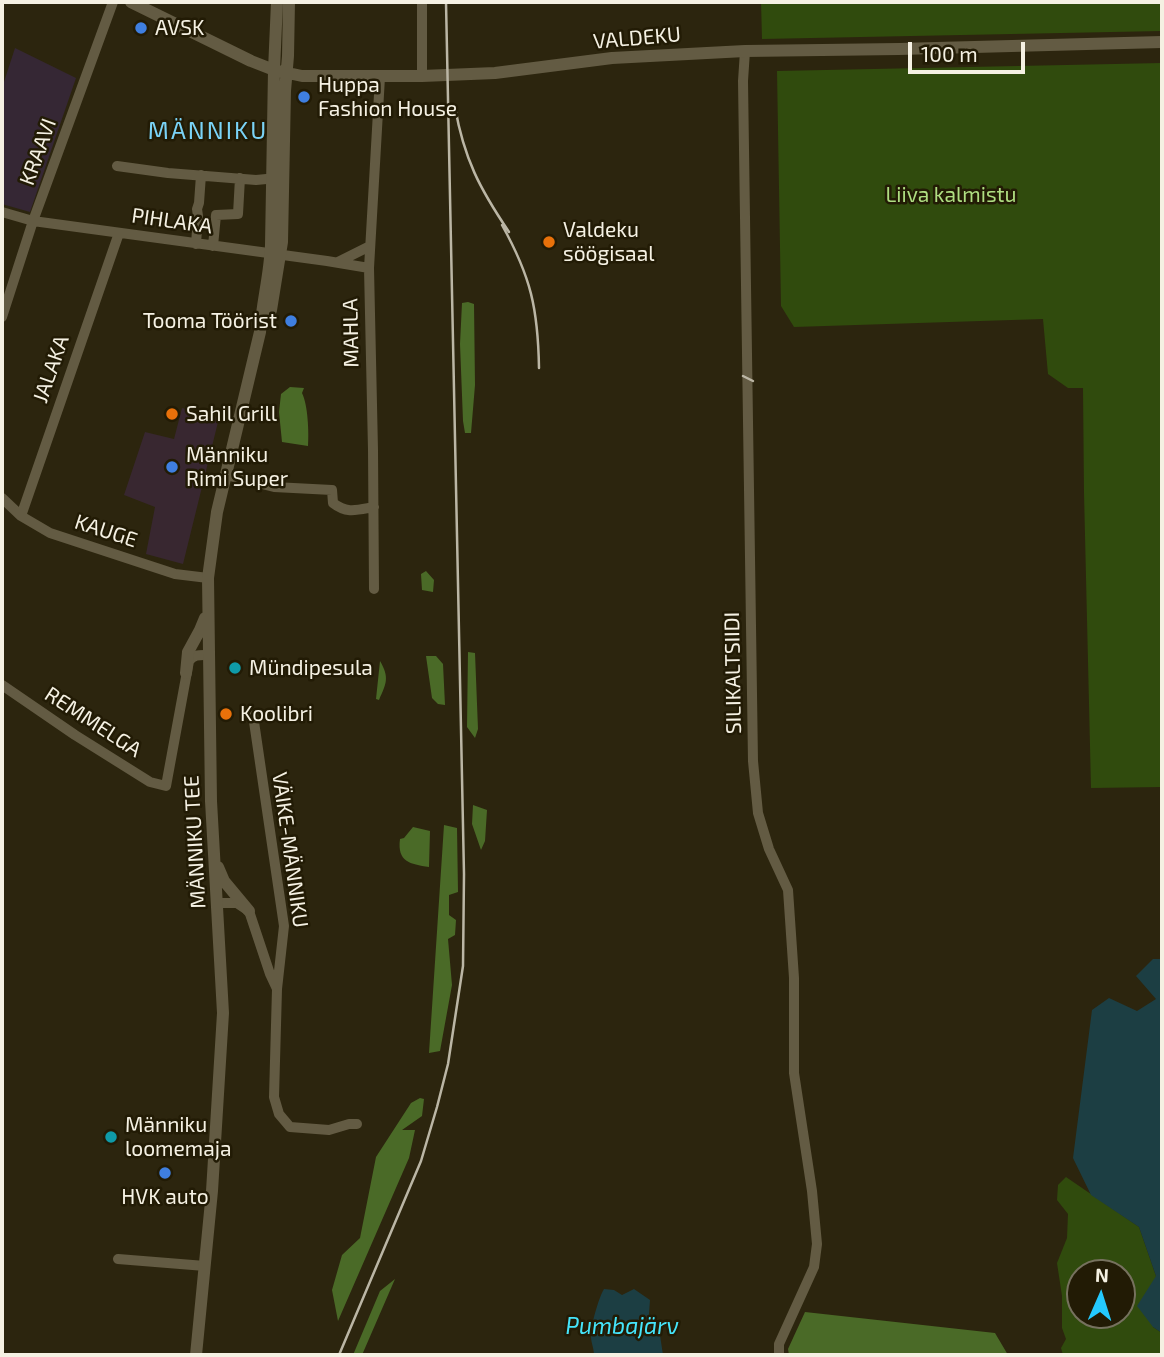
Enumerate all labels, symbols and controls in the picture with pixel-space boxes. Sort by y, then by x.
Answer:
place label: AVSK [155,15,204,41]
marker: AVSK [133,20,149,36]
street label: VALDEKU [592,22,682,54]
scale bar [912,28,1029,72]
text: 100 m [921,41,978,66]
place label: Huppa Fashion House [318,72,457,122]
marker: Huppa Fashion House [296,89,312,105]
street label: KRAAVI [14,115,62,189]
district label: MÄNNIKU [149,117,267,145]
park label: Liiva kalmistu [885,182,1017,208]
street label: PIHLAKA [130,203,214,239]
place label: Valdeku söögisaal [563,217,654,267]
marker: Valdeku söögisaal [541,234,557,250]
street label: MAHLA [338,298,364,368]
place label: Tooma Töörist [143,308,277,334]
marker: Tooma Töörist [283,313,299,329]
street label: JALAKA [28,332,74,406]
place label: Sahil Grill [186,401,277,427]
marker: Sahil Grill [164,406,180,422]
place label: Männiku Rimi Super [186,442,288,492]
marker: Männiku Rimi Super [164,459,180,475]
street label: KAUGE [72,509,140,553]
street label: SILIKALTSIIDI [719,612,747,734]
place label: Mündipesula [249,655,373,681]
marker: Mündipesula [227,660,243,676]
street label: REMMELGA [40,681,146,763]
place label: Koolibri [240,701,313,727]
marker: Koolibri [218,706,234,722]
street label: VÄIKE-MÄNNIKU [267,771,313,929]
street label: MÄNNIKU TEE [179,775,211,909]
place label: Männiku loomemaja [125,1112,231,1162]
marker: Männiku loomemaja [103,1129,119,1145]
marker: HVK auto [157,1165,173,1181]
place label: HVK auto [121,1184,209,1210]
north arrow [1066,1259,1136,1329]
text: N [1095,1263,1109,1286]
water label: Pumbajärv [565,1312,679,1340]

